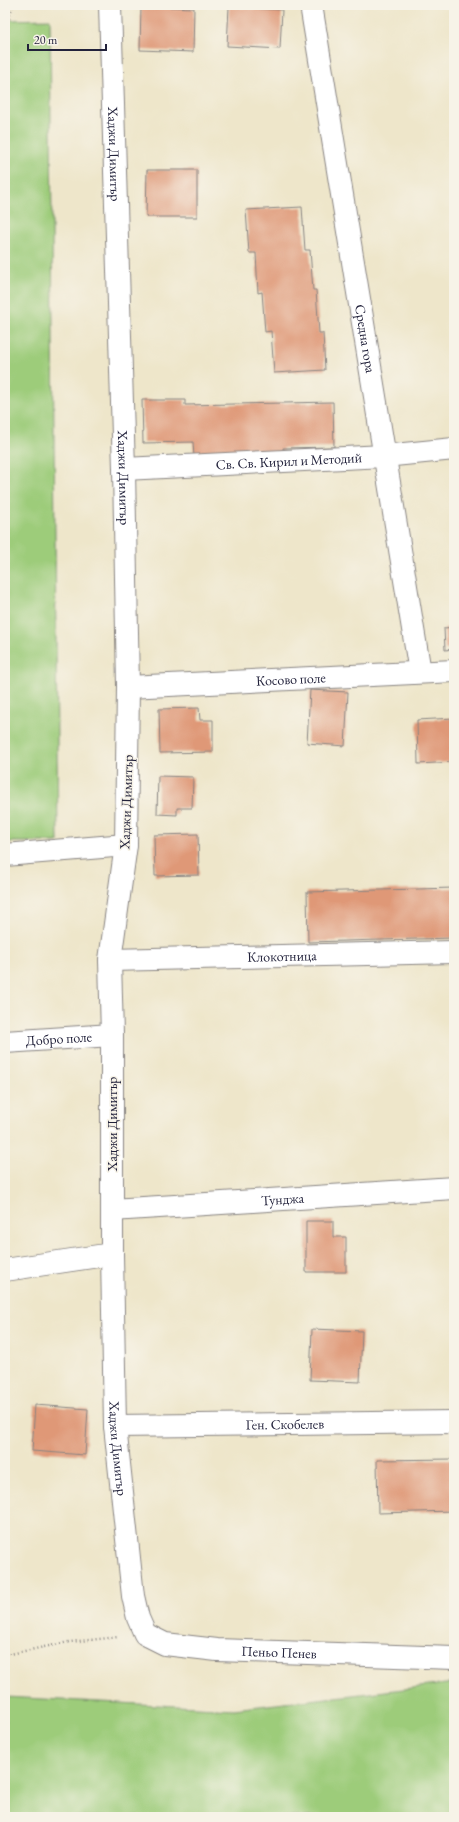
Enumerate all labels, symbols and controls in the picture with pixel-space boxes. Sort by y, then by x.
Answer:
scale bar [28,26,106,52]
text: 20 m [34,32,58,48]
street label: Хаджи Димитър [104,105,125,202]
street label: Средна гора [351,303,380,375]
street label: Хаджи Димитър [114,429,134,525]
street label: Св. Св. Кирил и Методий [215,448,363,473]
street label: Косово поле [255,668,327,690]
street label: Хаджи Димитър [115,754,137,851]
street label: Клокотница [247,946,317,966]
street label: Добро поле [25,1027,93,1050]
street label: Хаджи Димитър [103,1077,121,1172]
street label: Тунджа [261,1189,305,1209]
street label: Хаджи Димитър [106,1400,131,1497]
street label: Ген. Скобелев [246,1415,324,1433]
street label: Пеньо Пенев [241,1642,317,1662]

